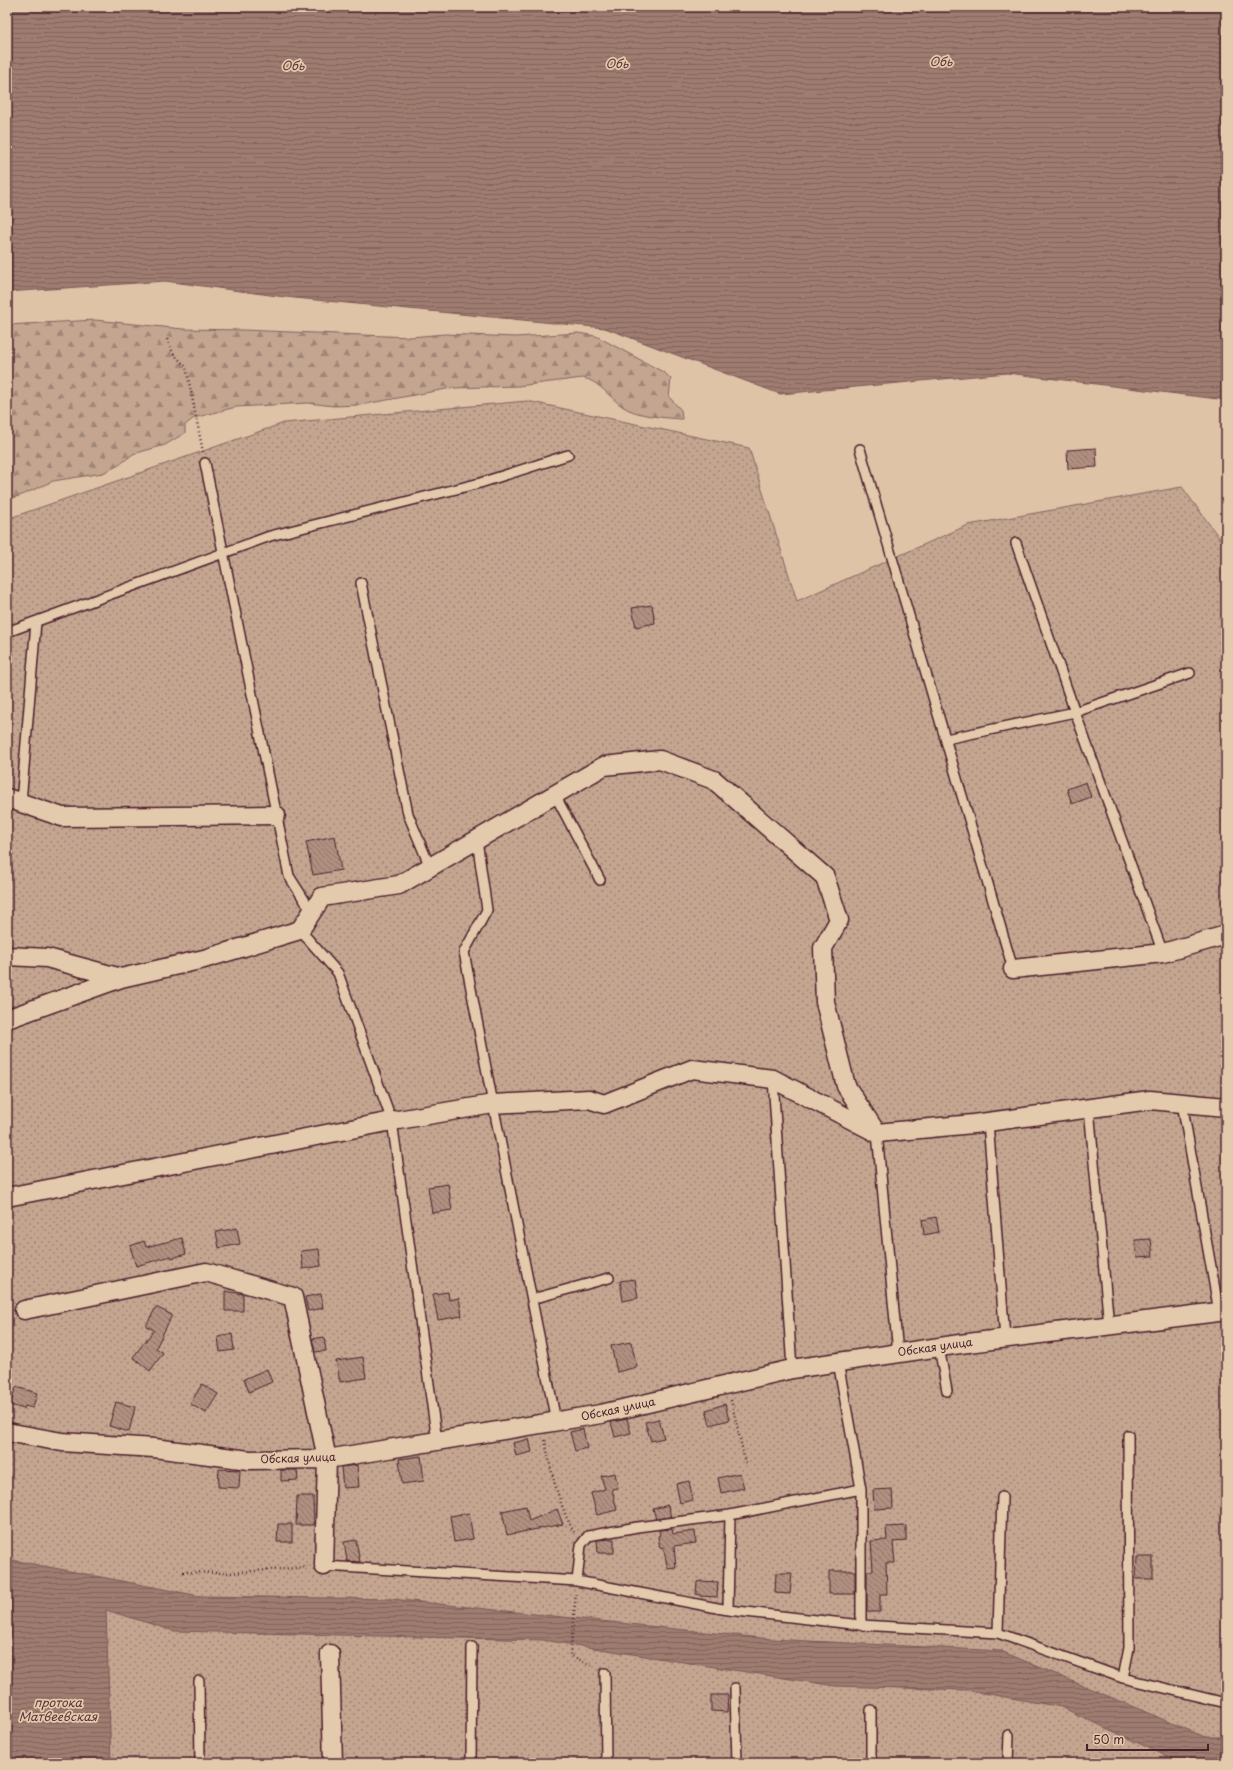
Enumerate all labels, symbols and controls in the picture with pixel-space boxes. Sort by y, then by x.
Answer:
water label: Обь [929,52,953,70]
water label: Обь [605,54,629,72]
water label: Обь [281,56,305,74]
street label: Обская улица [896,1333,974,1360]
street label: Обская улица [579,1392,657,1425]
street label: Обская улица [260,1448,336,1467]
water label: протока Матвеевская [19,1693,98,1725]
scale bar [1087,1726,1208,1752]
text: 50 m [1093,1730,1124,1748]

